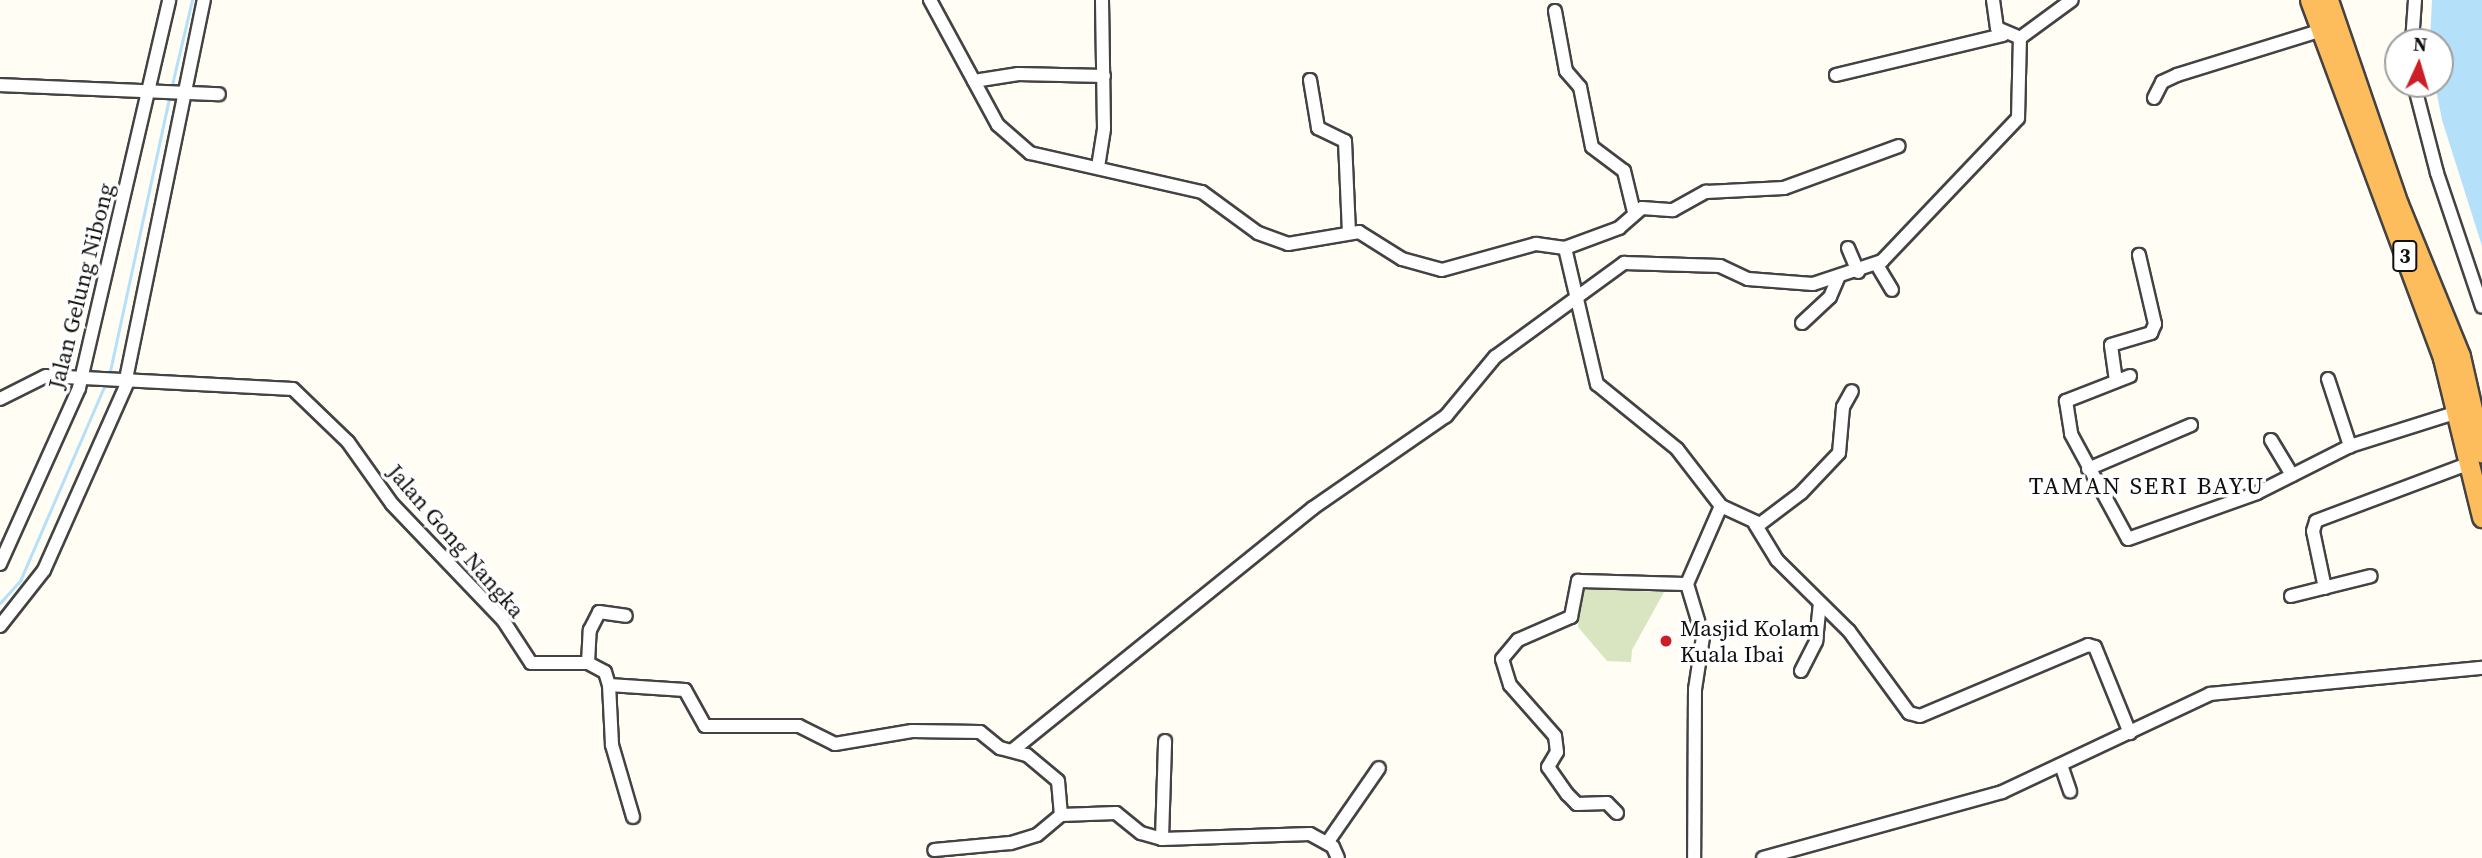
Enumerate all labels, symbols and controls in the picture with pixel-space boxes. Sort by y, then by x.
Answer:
north arrow [2384,28,2454,98]
text: N [2413,31,2428,57]
street label: Jalan Gelung Nibong [42,180,120,392]
road number: 3 [2391,238,2419,274]
street label: Jalan Gong Nangka [382,458,530,624]
district label: TAMAN SERI BAYU [2031,472,2263,500]
place label: Masjid Kolam Kuala Ibai [1680,614,1820,668]
marker: Masjid Kolam Kuala Ibai [1658,633,1674,649]

